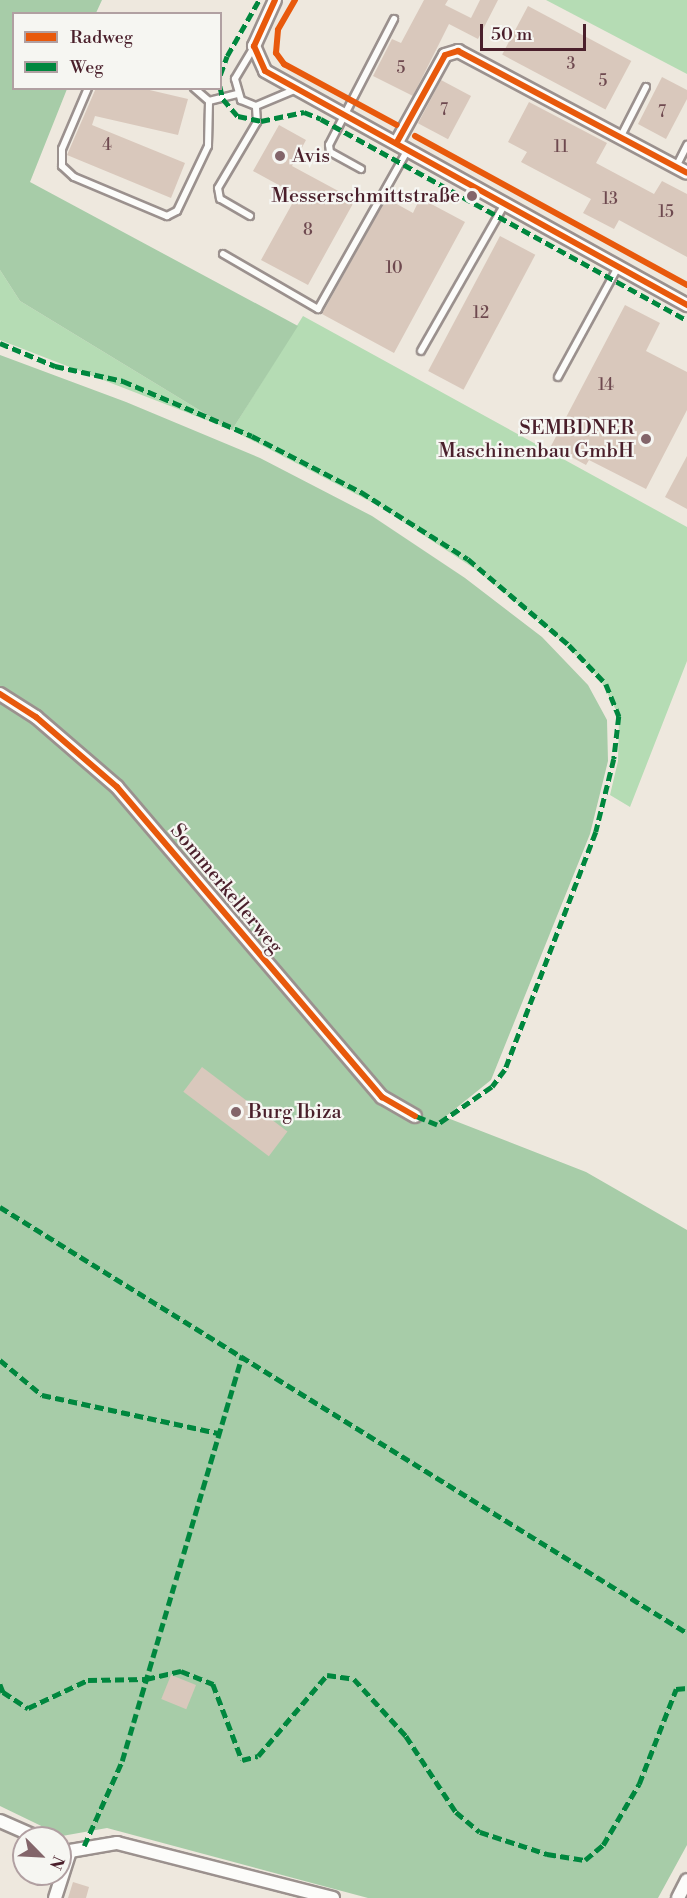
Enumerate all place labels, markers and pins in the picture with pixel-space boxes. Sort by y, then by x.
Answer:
place label: Avis [292,144,330,168]
marker: Avis [273,149,287,163]
place label: Messerschmittstraße [271,184,460,208]
marker: Messerschmittstraße [465,189,479,203]
place label: SEMBDNER Maschinenbau GmbH [438,416,634,463]
marker: SEMBDNER Maschinenbau GmbH [639,432,653,446]
place label: Burg Ibiza [248,1100,342,1124]
marker: Burg Ibiza [229,1105,243,1119]

